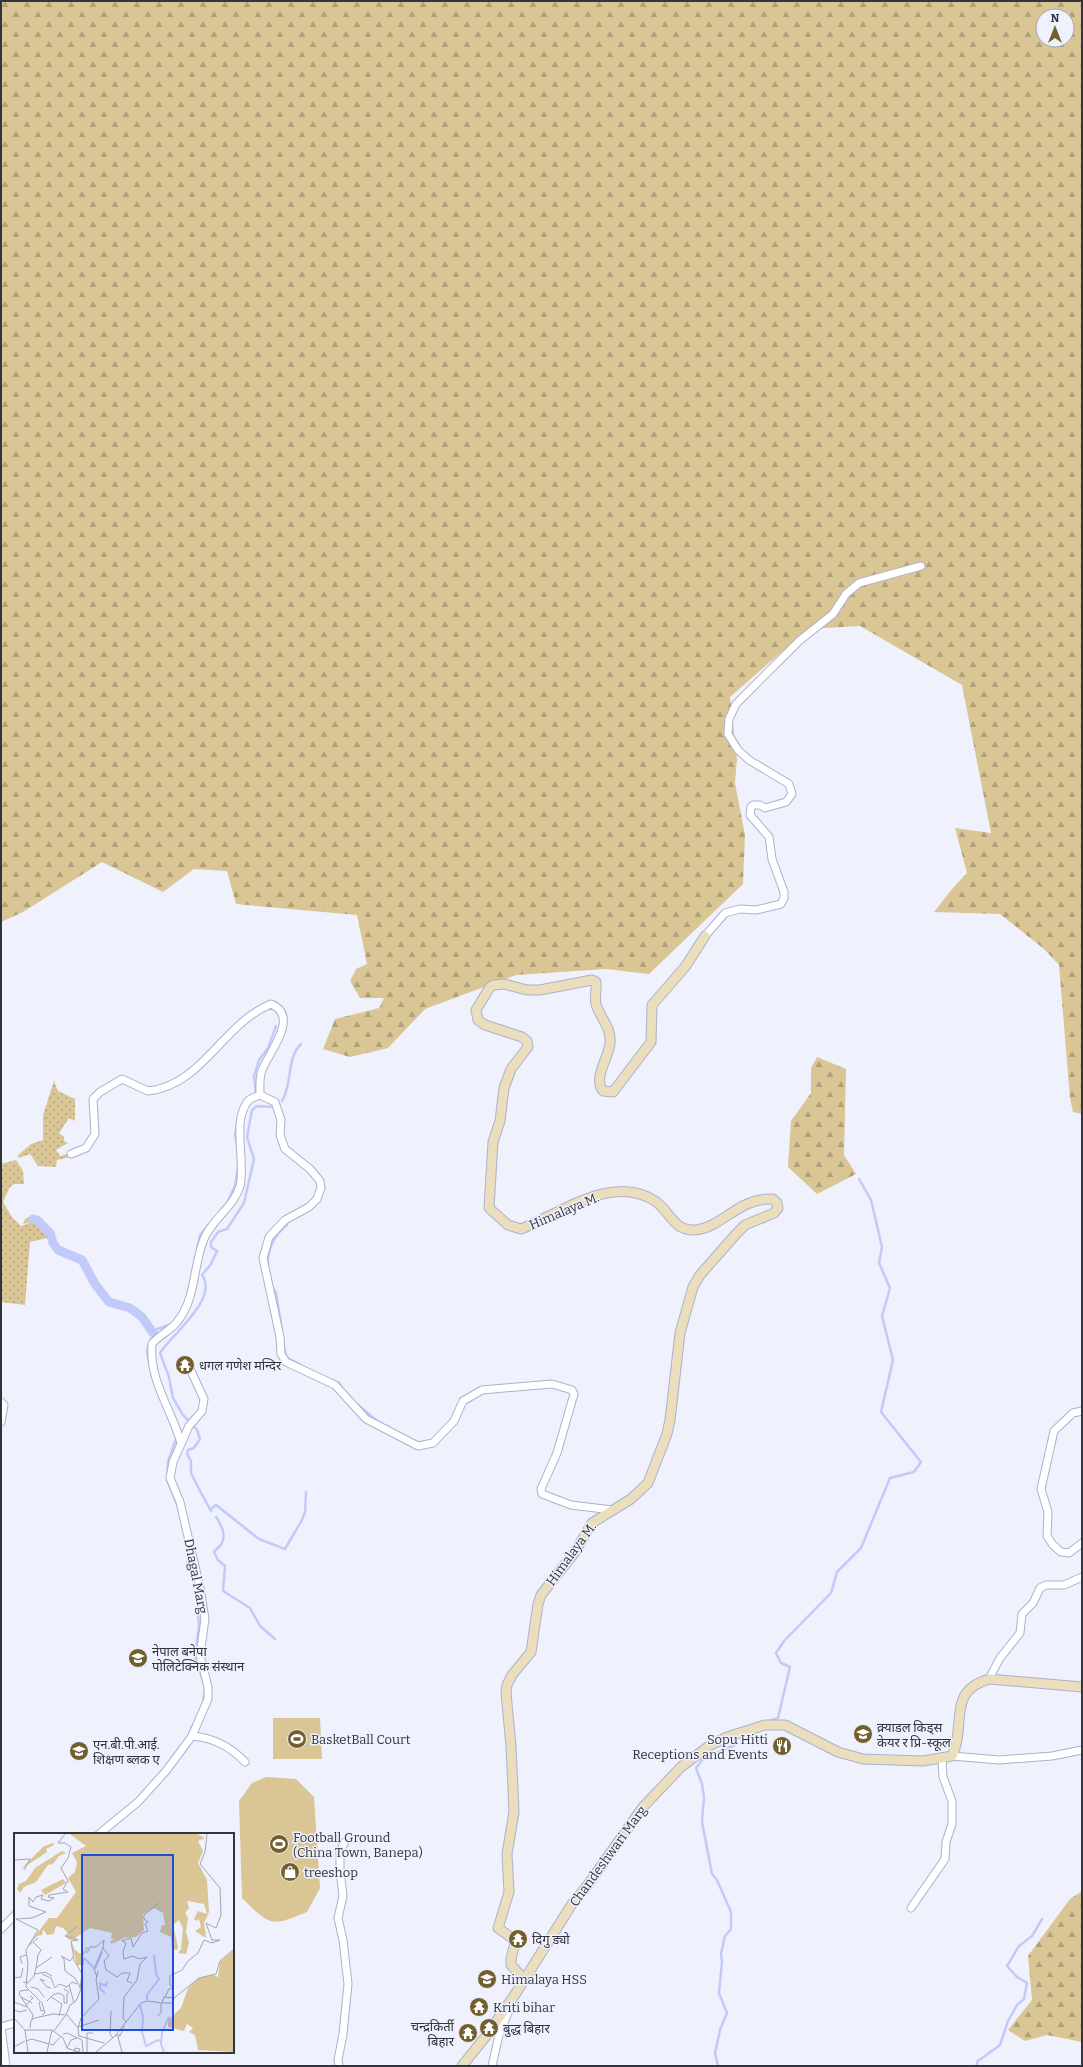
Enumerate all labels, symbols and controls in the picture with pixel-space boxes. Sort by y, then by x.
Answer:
north arrow [1035,8,1075,48]
text: N [1051,12,1060,25]
street label: Himalaya M. [527,1189,602,1232]
temple icon: धगल गणेश मन्दिर [174,1354,196,1376]
place label: धगल गणेश मन्दिर [199,1358,282,1373]
street label: Himalaya M. [543,1519,599,1589]
street label: Dhagal Marg [181,1537,211,1615]
place label: नेपाल बनेपा पोलिटेक्निक संस्थान [152,1644,245,1674]
school or university icon: नेपाल बनेपा पोलिटेक्निक संस्थान [127,1647,149,1669]
place label: क्र्याडल किड्स केयर र प्रि-स्कूल [877,1720,951,1751]
school or university icon: क्र्याडल किड्स केयर र प्रि-स्कूल [852,1723,874,1745]
sports icon: BasketBall Court [286,1728,308,1750]
place label: BasketBall Court [311,1732,411,1747]
place label: Sopu Hitti Receptions and Events [632,1732,768,1762]
restaurant icon: Sopu Hitti Receptions and Events [771,1735,793,1757]
place label: एन.बी.पी.आई. शिक्षण ब्लक ए [93,1737,160,1767]
school or university icon: एन.बी.पी.आई. शिक्षण ब्लक ए [68,1740,90,1762]
street label: Chandeshwari Marg [566,1803,650,1909]
place label: Football Ground (China Town, Banepa) [293,1830,423,1860]
inset map [14,1833,234,2053]
sports icon: Football Ground (China Town, Banepa) [268,1833,290,1855]
shop icon: treeshop [279,1861,301,1883]
place label: treeshop [304,1865,358,1880]
temple icon: दिगु ड्यो [507,1928,529,1950]
place label: दिगु ड्यो [532,1932,570,1948]
school or university icon: Himalaya HSS [476,1968,498,1990]
place label: Himalaya HSS [501,1972,587,1987]
temple icon: Kriti bihar [468,1996,490,2018]
place label: Kriti bihar [493,2000,555,2015]
temple icon: बुद्ध बिहार [478,2017,500,2039]
place label: चन्द्रकिर्ती बिहार [411,2019,455,2049]
place label: बुद्ध बिहार [503,2021,550,2037]
temple icon: चन्द्रकिर्ती बिहार [457,2022,479,2044]

